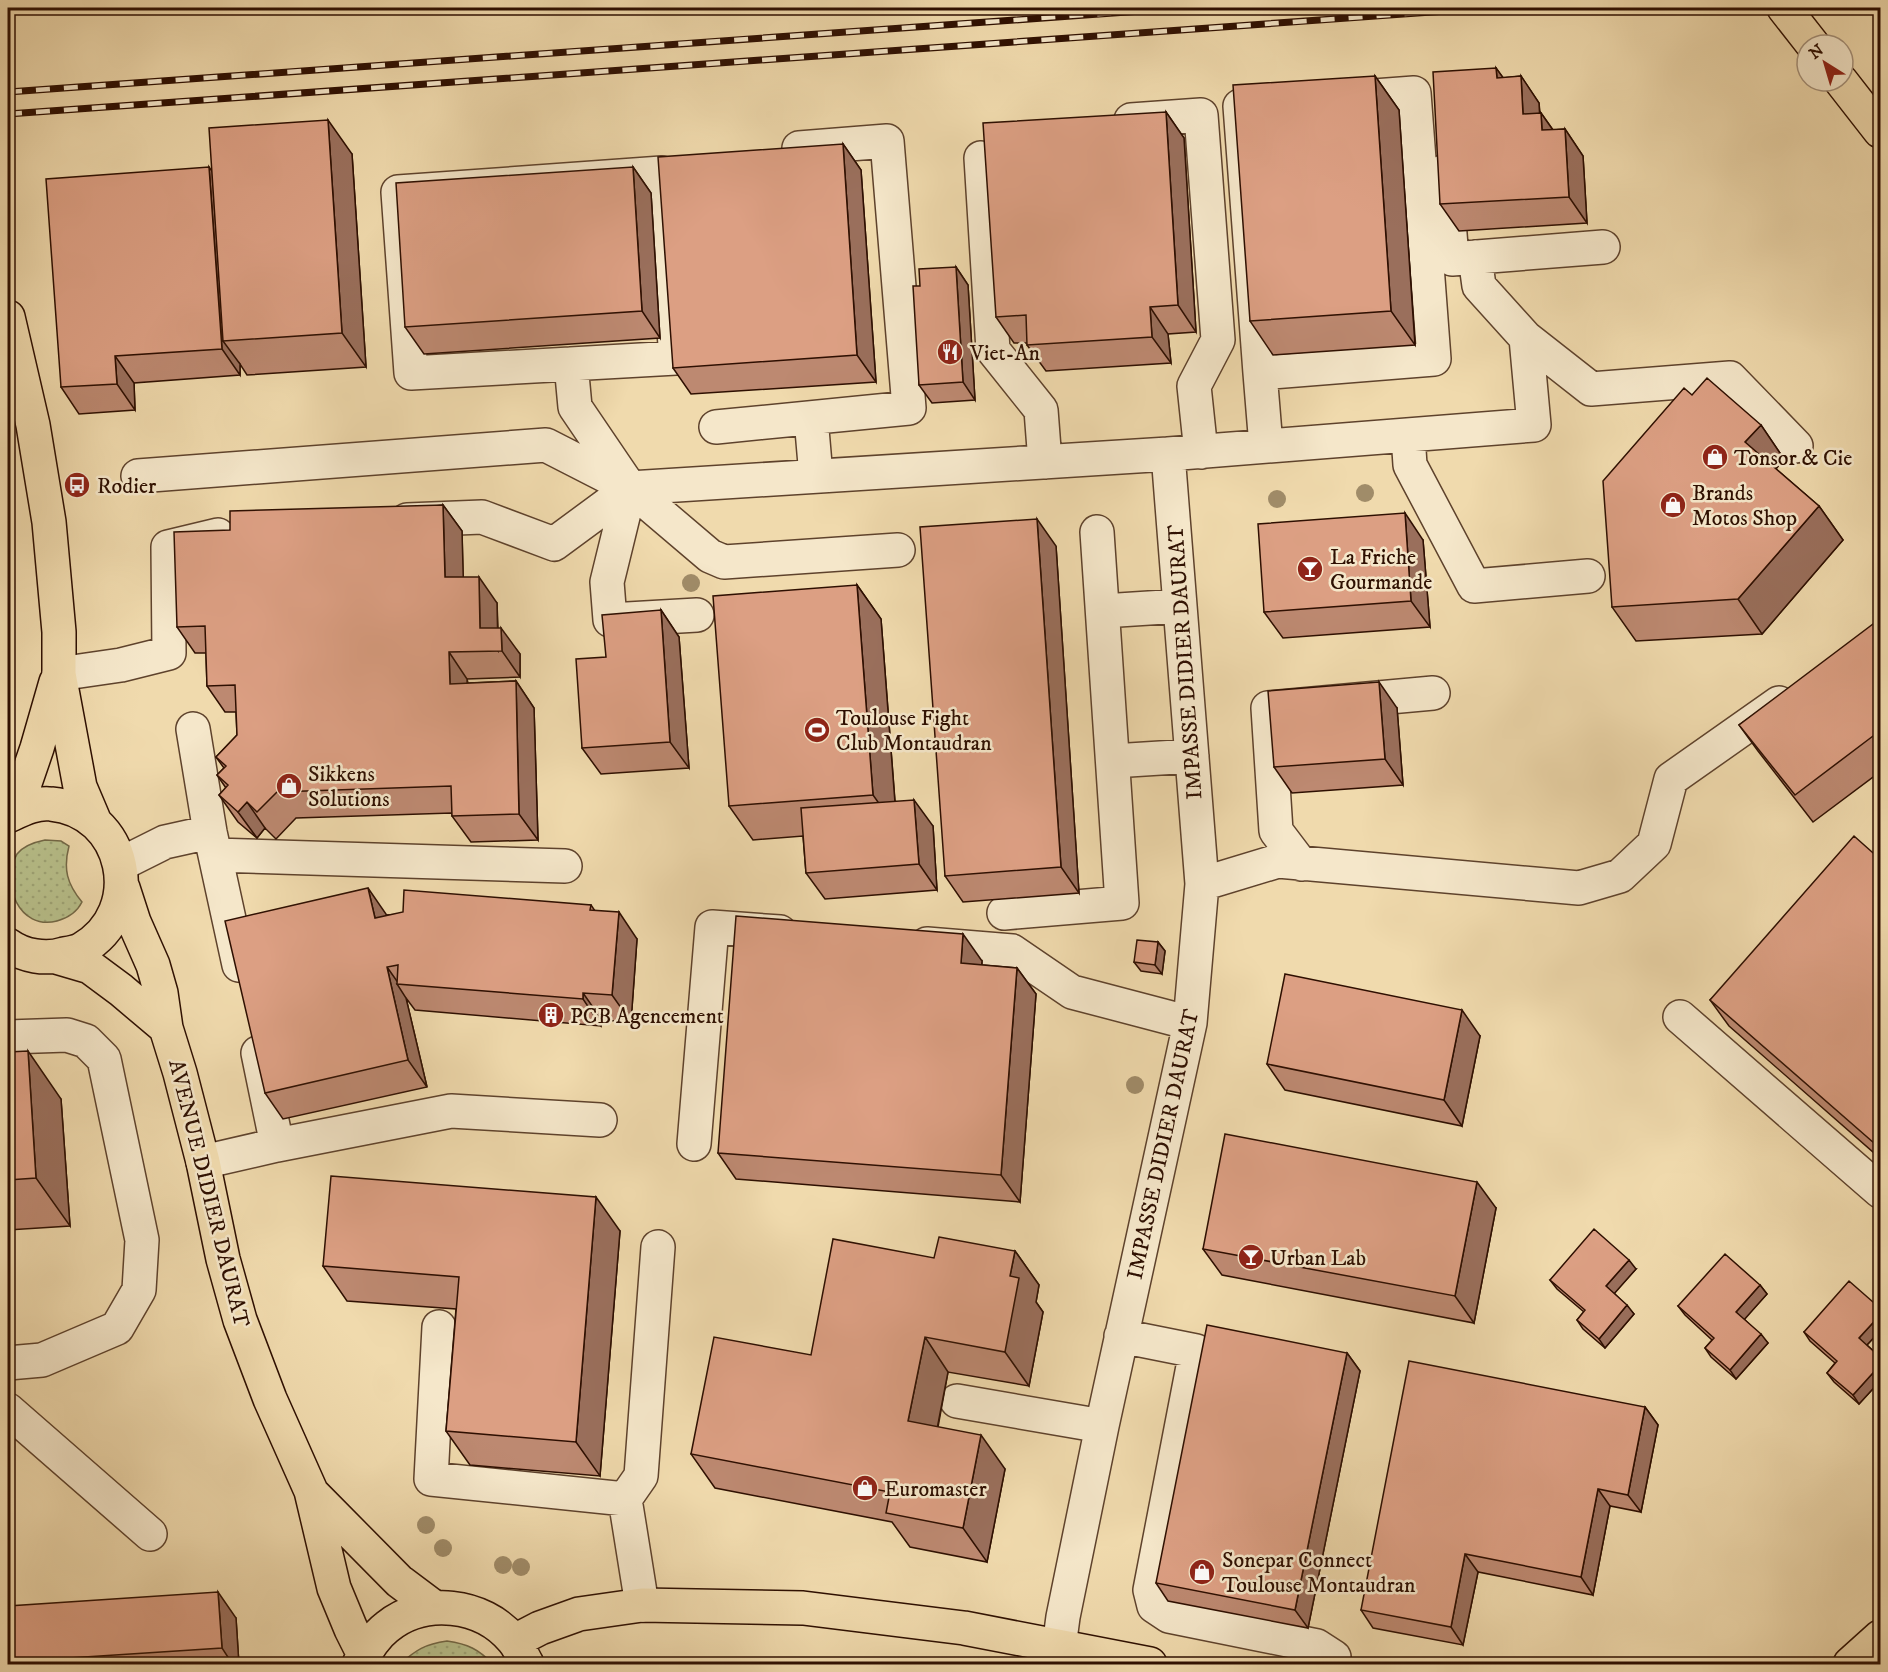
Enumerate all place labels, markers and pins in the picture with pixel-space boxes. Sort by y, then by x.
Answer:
restaurant icon: Viet-An [935,337,965,367]
place label: Viet-An [969,340,1041,367]
shop icon: Tonsor & Cie [1700,442,1730,472]
place label: Tonsor & Cie [1734,445,1852,472]
bus stop icon: Rodier [62,470,92,500]
place label: Rodier [97,473,157,500]
place label: Brands Motos Shop [1692,480,1797,532]
shop icon: Brands Motos Shop [1658,490,1688,520]
place label: La Friche Gourmande [1330,544,1432,596]
bar icon: La Friche Gourmande [1295,554,1325,584]
place label: Toulouse Fight Club Montaudran [836,705,992,757]
sports icon: Toulouse Fight Club Montaudran [802,715,832,745]
place label: Sikkens Solutions [308,761,390,813]
shop icon: Sikkens Solutions [274,771,304,801]
building icon: PCB Agencement [536,1000,566,1030]
place label: PCB Agencement [570,1003,724,1030]
bar icon: Urban Lab [1236,1242,1266,1272]
place label: Urban Lab [1270,1245,1366,1272]
shop icon: Euromaster [850,1473,880,1503]
place label: Euromaster [884,1476,987,1503]
place label: Sonepar Connect Toulouse Montaudran [1222,1547,1416,1599]
shop icon: Sonepar Connect Toulouse Montaudran [1187,1557,1217,1587]

